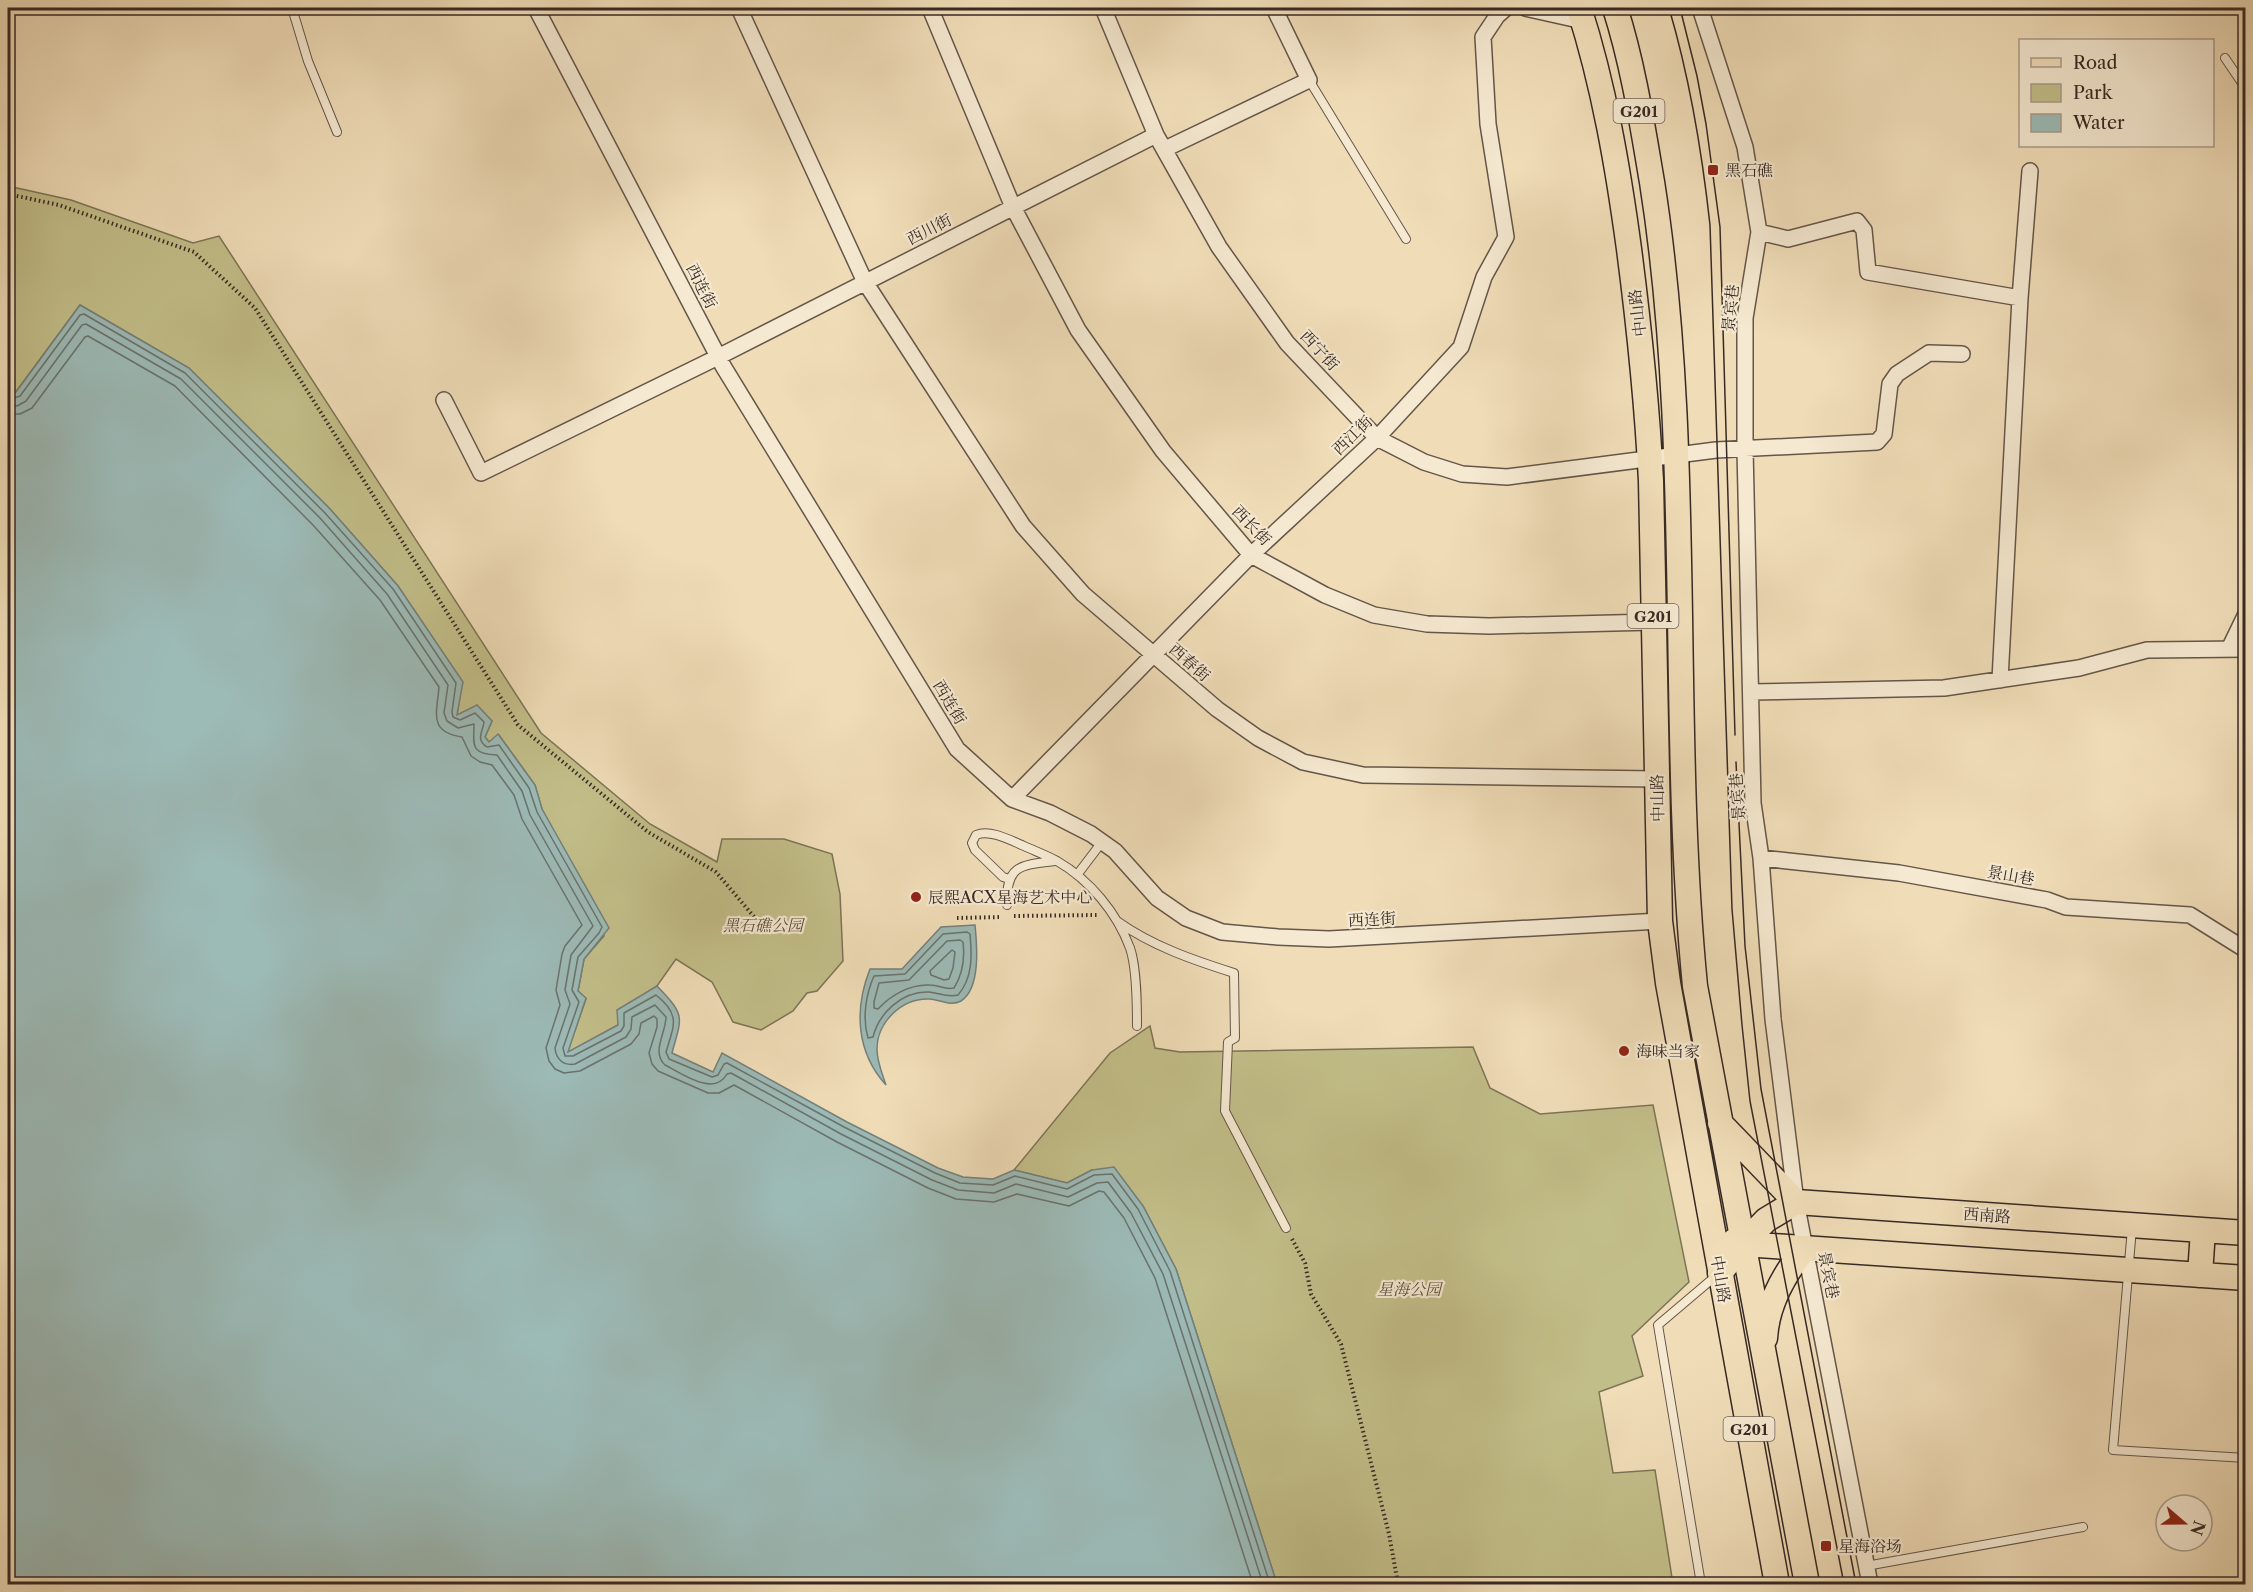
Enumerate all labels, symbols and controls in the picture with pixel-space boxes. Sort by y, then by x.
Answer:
legend [2019,39,2214,147]
text: Road [2073,52,2118,74]
text: Park [2073,82,2114,104]
road number: G201 [1614,99,1664,123]
text: Water [2072,112,2125,134]
place label: 黑石礁 [1725,160,1773,180]
marker: 黑石礁 [1706,163,1720,177]
street label: 西川街 [903,209,955,249]
street label: 西连街 [682,260,722,312]
street label: 景宾巷 [1718,283,1742,333]
street label: 中山路 [1624,288,1650,338]
street label: 西宁街 [1296,326,1344,374]
street label: 西江街 [1328,411,1376,459]
street label: 西长街 [1228,501,1276,549]
road number: G201 [1628,604,1678,628]
street label: 西春街 [1165,639,1215,685]
street label: 西连街 [929,676,971,728]
street label: 景宾巷 [1725,772,1749,822]
street label: 中山路 [1647,774,1667,822]
street label: 景山巷 [1986,861,2036,889]
place label: 辰熙ACX星海艺术中心 [928,887,1092,907]
marker: 辰熙ACX星海艺术中心 [909,890,923,904]
street label: 西连街 [1348,908,1396,930]
park label: 黑石礁公园 [723,915,806,935]
place label: 海味当家 [1636,1041,1700,1061]
marker: 海味当家 [1617,1044,1631,1058]
street label: 西南路 [1962,1203,2012,1227]
street label: 景宾巷 [1815,1250,1843,1300]
street label: 中山路 [1707,1254,1735,1304]
park label: 星海公园 [1377,1279,1444,1299]
road number: G201 [1724,1417,1774,1441]
north arrow [2154,1493,2214,1553]
text: N [2186,1518,2210,1538]
place label: 星海浴场 [1838,1536,1902,1556]
marker: 星海浴场 [1819,1539,1833,1553]

